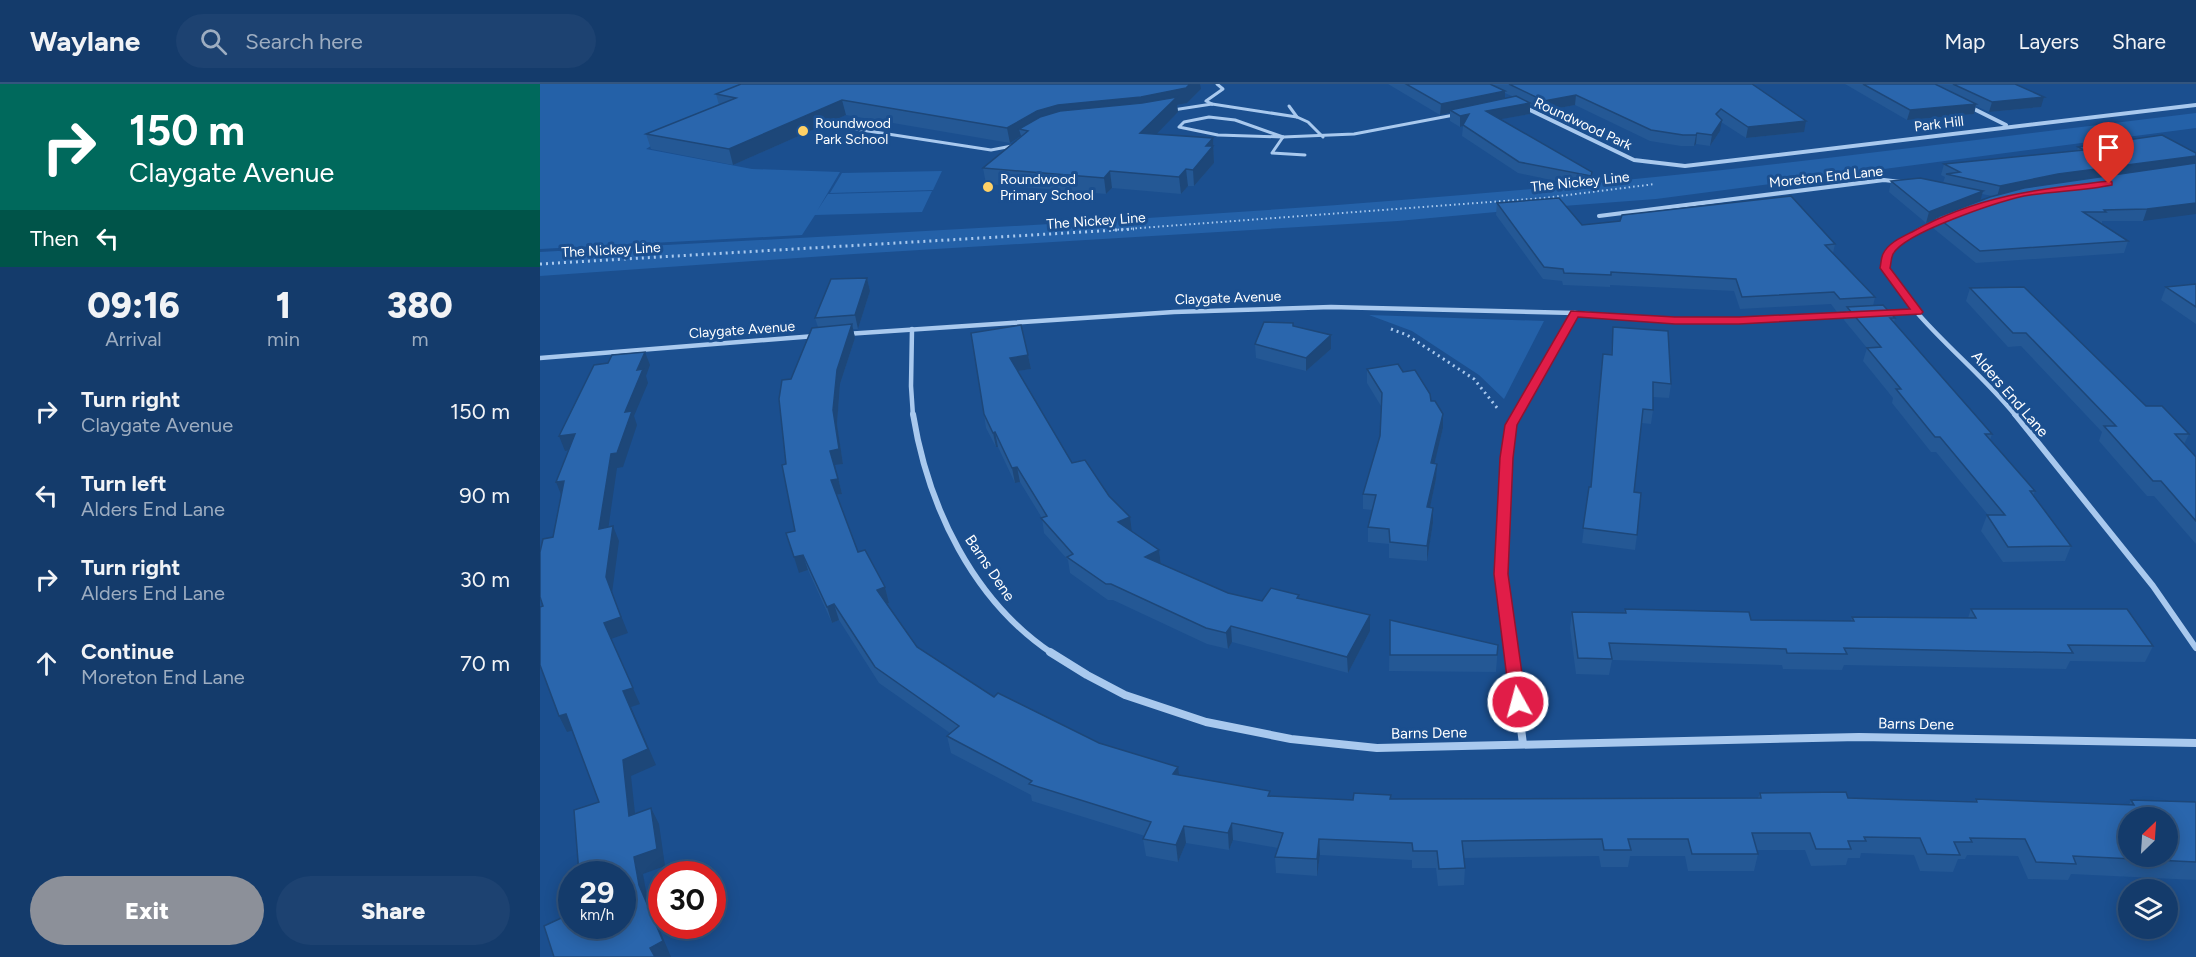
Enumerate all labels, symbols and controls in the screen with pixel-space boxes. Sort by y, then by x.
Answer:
search box [176,14,596,68]
text: Waylane [30,24,140,58]
icon: search [197,25,230,58]
text: Search here [245,28,363,55]
text: Map [1945,29,1985,54]
text: Layers [2018,29,2079,54]
text: Share [2112,29,2166,54]
street label: Roundwood Park [1531,94,1635,154]
text: 150 m [129,105,245,156]
icon: right [30,108,108,186]
street label: Park Hill [1913,113,1965,135]
place label: Roundwood Park School [815,115,891,148]
pin [2083,122,2134,184]
marker: Roundwood Park School [796,124,810,138]
icon: arrive [2092,131,2125,164]
text: Claygate Avenue [129,156,334,189]
street label: Moreton End Lane [1768,163,1884,191]
street label: The Nickey Line [1530,168,1631,196]
place label: Roundwood Primary School [1000,171,1094,204]
marker: Roundwood Primary School [981,180,995,194]
street label: The Nickey Line [1046,209,1146,233]
icon: left [91,222,124,255]
text: Then [30,225,79,252]
street label: The Nickey Line [561,239,661,261]
text: 09:16 [87,284,180,327]
text: 1 [276,284,291,327]
text: 380 [387,284,453,327]
street label: Claygate Avenue [1174,288,1282,308]
street label: Claygate Avenue [688,318,796,342]
text: Arrival [105,327,162,351]
text: min [267,327,300,351]
text: m [411,327,428,351]
street label: Alders End Lane [1968,347,2052,441]
text: Turn right [81,386,180,413]
icon: right [30,395,63,428]
text: 150 m [450,398,510,425]
text: Claygate Avenue [81,413,233,437]
text: Turn left [81,470,167,497]
icon: left [30,479,63,512]
text: 90 m [459,482,510,509]
text: Alders End Lane [81,497,225,521]
street label: Barns Dene [961,531,1019,605]
text: Turn right [81,554,180,581]
icon: right [30,563,63,596]
text: 30 m [460,566,510,593]
text: Alders End Lane [81,581,225,605]
text: Continue [81,638,174,665]
icon: ahead [30,647,63,680]
text: 70 m [460,650,510,677]
text: Moreton End Lane [81,665,245,689]
position arrow [1486,670,1550,734]
street label: Barns Dene [1878,714,1954,734]
street label: Barns Dene [1391,723,1467,743]
north arrow [2118,807,2178,867]
map controls [2118,807,2178,939]
speed limit sign: 30 [648,861,726,939]
text: 29 [580,874,614,911]
button: Exit [30,876,264,945]
button: Share [276,876,510,945]
button: layers [2118,879,2178,939]
text: km/h [580,906,614,924]

